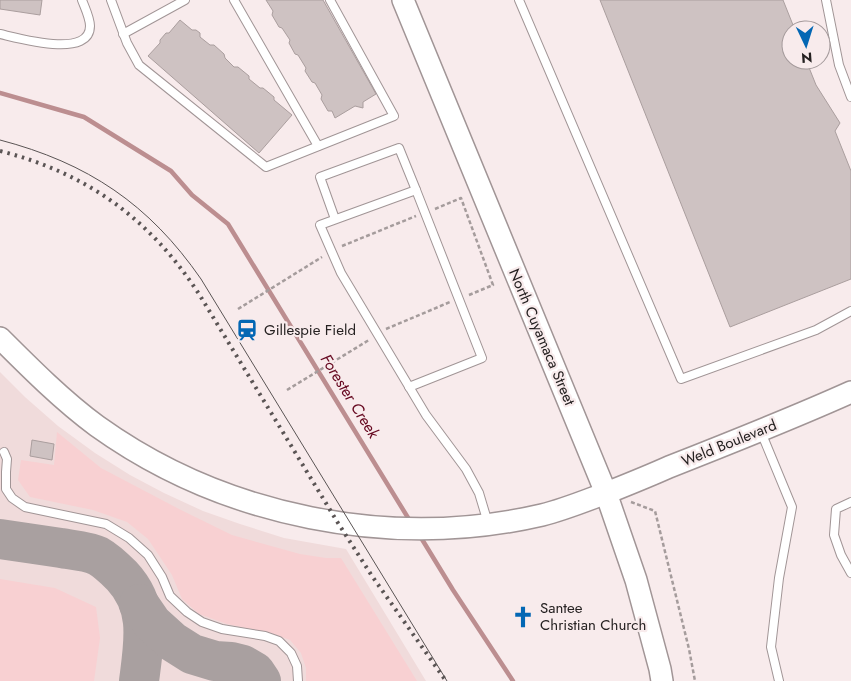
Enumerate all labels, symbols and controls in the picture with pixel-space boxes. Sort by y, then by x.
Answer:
north arrow [781,20,831,70]
text: N [801,48,813,68]
street label: North Cuyamaca Street [503,265,581,409]
station icon: Gillespie Field [234,317,260,343]
place label: Gillespie Field [264,319,356,341]
water label: Forester Creek [315,349,386,444]
street label: Weld Boulevard [678,414,780,472]
place label: Santee Christian Church [540,597,646,636]
church icon: Santee Christian Church [510,604,536,630]

